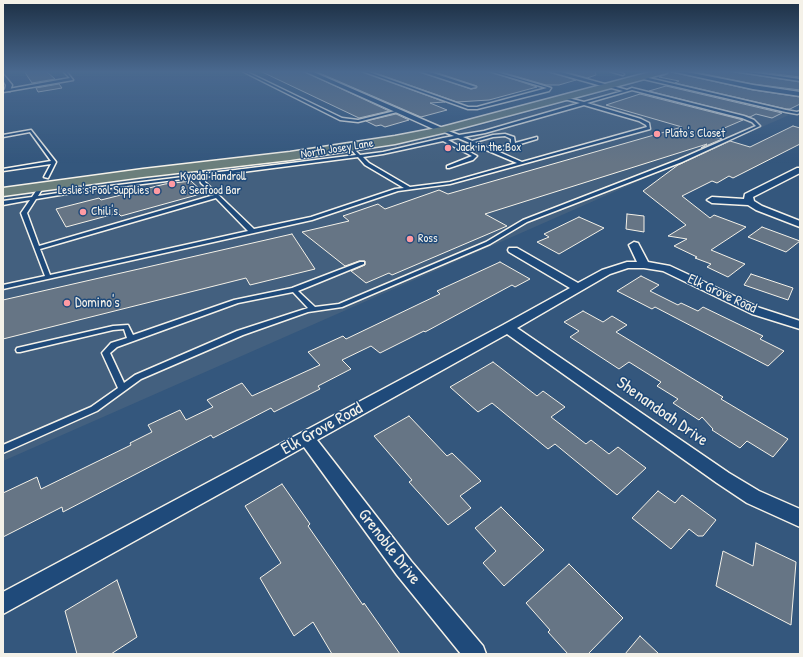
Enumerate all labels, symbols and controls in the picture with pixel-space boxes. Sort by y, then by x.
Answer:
place label: Plato's Closet [665,127,725,141]
marker: Plato's Closet [652,129,662,139]
street label: North Josey Lane [300,136,374,162]
place label: Jack in the Box [456,141,521,155]
marker: Jack in the Box [443,143,453,153]
place label: Kyodai Handroll & Seafood Bar [180,170,246,198]
marker: Kyodai Handroll & Seafood Bar [167,179,177,189]
place label: Leslie's Pool Supplies [58,184,149,198]
marker: Leslie's Pool Supplies [152,186,162,196]
place label: Chili's [91,205,118,219]
marker: Chili's [78,207,88,217]
place label: Ross [418,232,438,246]
marker: Ross [405,234,415,244]
street label: Elk Grove Road [685,271,759,317]
place label: Domino's [75,295,120,311]
marker: Domino's [62,298,72,308]
street label: Shenandoah Drive [612,373,712,451]
street label: Elk Grove Road [278,398,366,460]
street label: Grenoble Drive [353,505,425,589]

